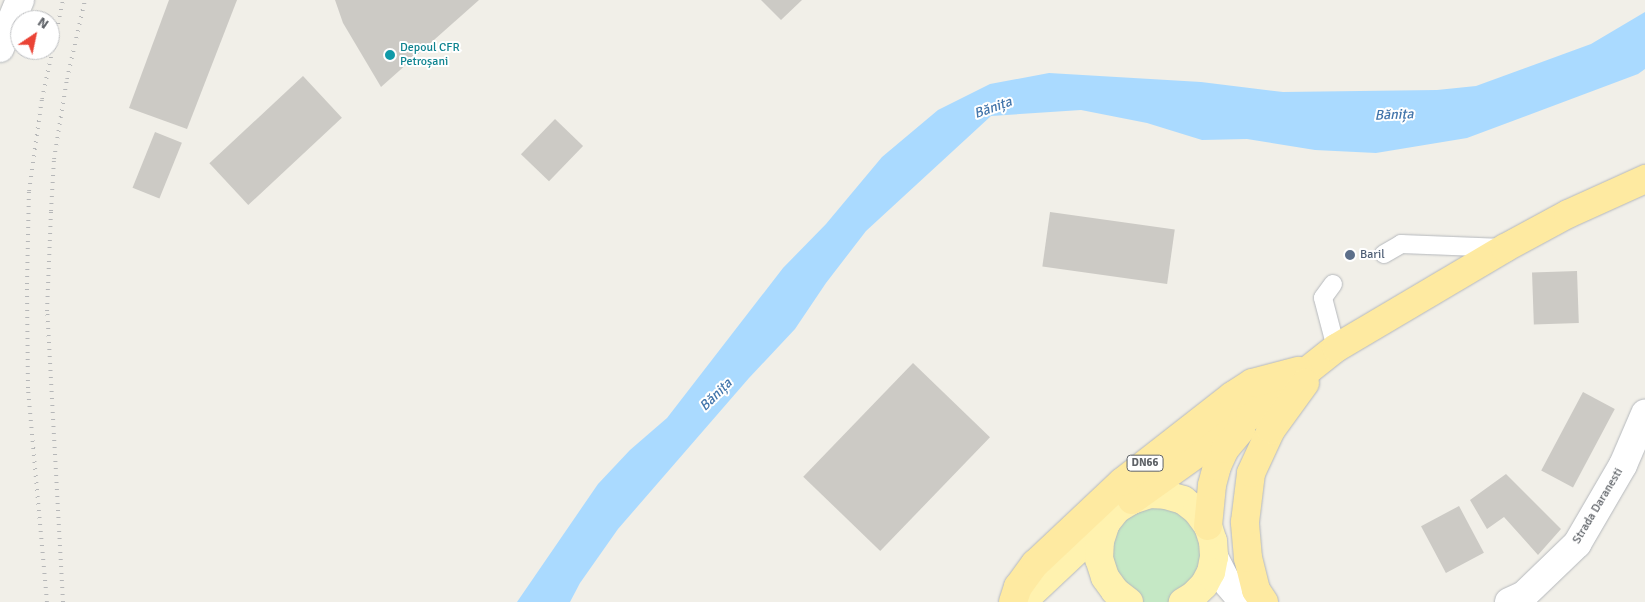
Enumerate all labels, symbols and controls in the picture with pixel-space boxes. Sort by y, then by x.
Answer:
north arrow [10,10,60,60]
text: N [34,13,52,33]
place label: Depoul CFR Petroșani [400,41,460,69]
marker: Depoul CFR Petroșani [384,49,396,61]
water label: Bănița [972,93,1014,123]
water label: Bănița [1374,106,1414,124]
place label: Baril [1360,248,1385,262]
marker: Baril [1344,249,1356,261]
water label: Bănița [696,375,736,415]
road number: DN66 [1126,454,1164,472]
street label: Strada Daranesti [1570,466,1626,546]

